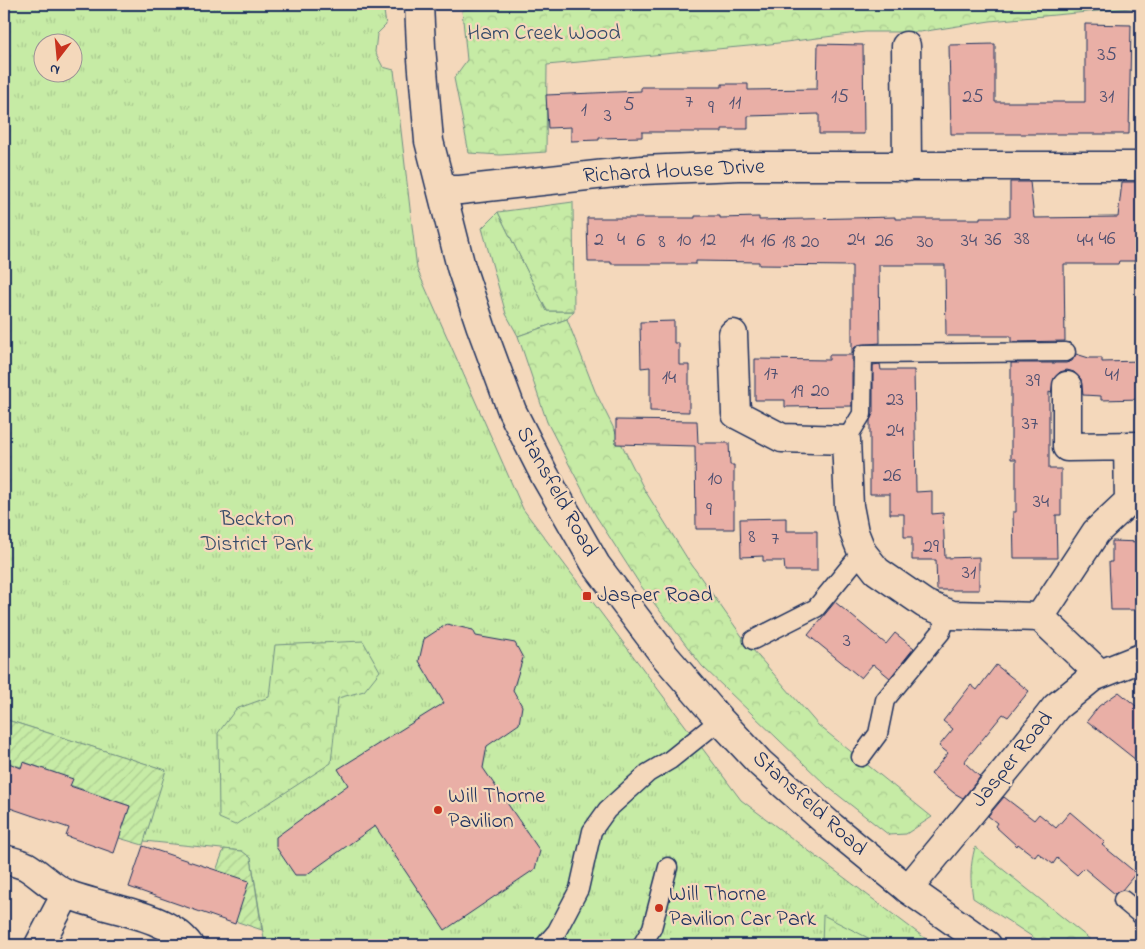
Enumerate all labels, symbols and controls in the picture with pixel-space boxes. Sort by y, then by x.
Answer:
park label: Ham Creek Wood [467,18,621,50]
north arrow [32,32,82,82]
house number: 35 [1097,41,1117,70]
text: N [47,58,62,80]
house number: 15 [831,83,849,112]
house number: 25 [962,83,984,112]
house number: 31 [1100,83,1114,112]
house number: 7 [685,88,693,117]
house number: 11 [729,89,741,118]
house number: 5 [623,91,635,120]
house number: 9 [708,94,714,123]
house number: 1 [581,96,587,125]
house number: 3 [604,102,612,131]
street label: Richard House Drive [582,151,766,193]
house number: 38 [1014,225,1030,254]
house number: 46 [1098,225,1116,254]
house number: 2 [594,226,604,255]
house number: 4 [617,226,625,255]
house number: 10 [677,226,692,255]
house number: 12 [700,226,716,255]
house number: 24 [847,226,865,255]
house number: 36 [984,226,1002,255]
house number: 6 [637,227,646,256]
house number: 14 [740,227,754,256]
house number: 16 [760,227,776,256]
house number: 26 [875,227,894,256]
house number: 34 [961,227,977,256]
house number: 44 [1077,227,1093,256]
house number: 8 [658,228,666,257]
house number: 18 [782,228,796,257]
house number: 20 [801,228,820,257]
house number: 30 [917,228,934,257]
house number: 17 [764,360,778,389]
house number: 41 [1105,361,1119,390]
house number: 14 [662,364,676,393]
house number: 39 [1026,367,1040,396]
house number: 20 [811,377,830,406]
house number: 19 [791,378,803,407]
house number: 23 [886,386,904,415]
house number: 37 [1022,410,1038,439]
house number: 24 [886,417,904,446]
street label: Stansfeld Road [507,421,605,563]
house number: 26 [883,462,902,491]
house number: 10 [708,465,723,494]
house number: 34 [1033,488,1049,517]
house number: 9 [706,496,712,525]
park label: Beckton District Park [200,504,313,561]
house number: 8 [748,523,756,552]
house number: 7 [771,525,779,554]
house number: 29 [923,533,939,562]
house number: 31 [962,559,976,588]
place label: Jasper Road [597,580,713,612]
marker: Jasper Road [581,590,593,602]
house number: 3 [843,627,851,656]
street label: Jasper Road [964,705,1062,815]
street label: Stansfeld Road [744,744,874,864]
place label: Will Thorne Pavilion [448,781,545,838]
marker: Will Thorne Pavilion [432,804,444,816]
place label: Will Thorne Pavilion Car Park [669,879,817,936]
marker: Will Thorne Pavilion Car Park [653,902,665,914]

